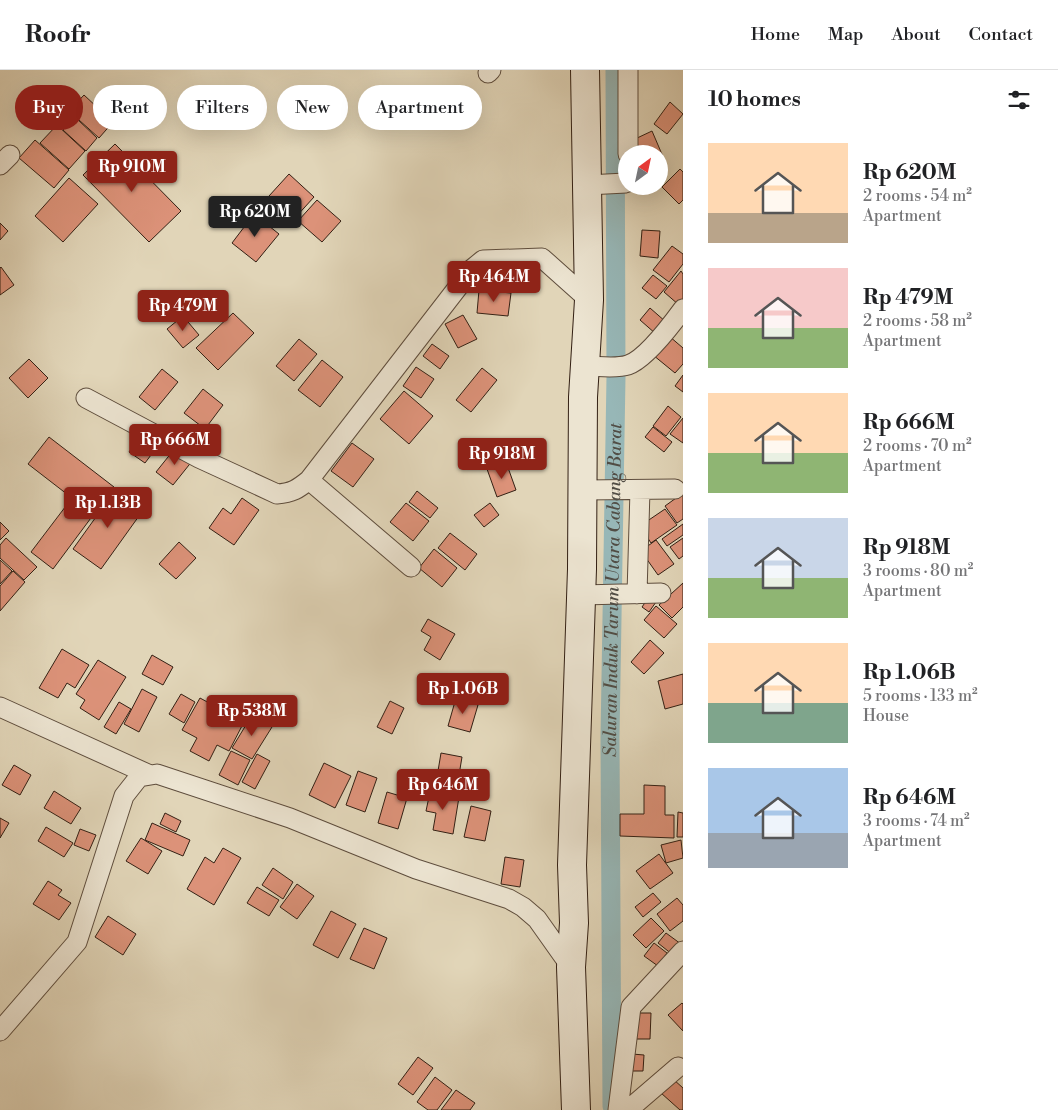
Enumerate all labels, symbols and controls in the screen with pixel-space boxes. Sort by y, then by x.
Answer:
text: Roofr [25,20,91,50]
text: Home [751,23,800,46]
text: Map [828,23,864,46]
text: About [892,23,941,46]
text: Contact [969,23,1033,46]
chip: Buy [15,85,83,130]
chip: Rent [93,85,167,130]
chip: Filters [177,85,267,130]
chip: New [277,85,348,130]
chip: Apartment [358,85,482,130]
icon: filters [1005,86,1033,114]
text: 10 homes [708,87,801,113]
north arrow [618,145,668,195]
map controls [618,145,668,195]
pin: Rp 910M [86,150,178,193]
text: Rp 910M [98,157,166,177]
text: Rp 620M [863,160,956,186]
icon: home [748,163,808,223]
text: 2 rooms · 54 m² [863,186,972,206]
pin: Rp 620M [209,196,301,238]
text: Rp 620M [219,202,291,222]
text: Apartment [863,206,942,226]
pin: Rp 464M [448,260,540,303]
text: Rp 464M [458,267,530,287]
text: Rp 479M [863,285,953,311]
icon: home [748,288,808,348]
pin: Rp 479M [137,290,229,332]
text: Rp 479M [149,296,217,316]
text: 2 rooms · 58 m² [863,311,972,331]
text: Apartment [863,331,942,351]
text: Rp 666M [863,410,954,436]
icon: home [748,413,808,473]
water label: Saluran Induk Tarum Utara Cabang Barat [598,422,627,757]
pin: Rp 666M [129,424,221,466]
text: Rp 666M [140,430,210,450]
text: 2 rooms · 70 m² [863,436,972,456]
pin: Rp 918M [456,438,548,480]
text: Rp 918M [469,444,535,464]
text: Apartment [863,456,942,476]
pin: Rp 1.13B [56,486,160,529]
text: Rp 1.13B [75,493,141,513]
text: Rp 918M [863,535,950,561]
icon: home [748,538,808,598]
text: 3 rooms · 80 m² [863,561,973,581]
text: Apartment [863,581,942,601]
text: Rp 1.06B [863,660,956,686]
icon: home [748,663,808,723]
pin: Rp 1.06B [411,672,515,715]
text: Rp 1.06B [428,679,498,699]
text: 5 rooms · 133 m² [863,686,978,706]
pin: Rp 538M [206,694,298,737]
text: Rp 538M [217,701,287,721]
text: House [863,706,909,726]
pin: Rp 646M [397,768,489,811]
text: Rp 646M [408,775,478,795]
text: Rp 646M [863,785,956,811]
icon: home [748,788,808,848]
text: 3 rooms · 74 m² [863,811,970,831]
text: Apartment [863,831,942,851]

